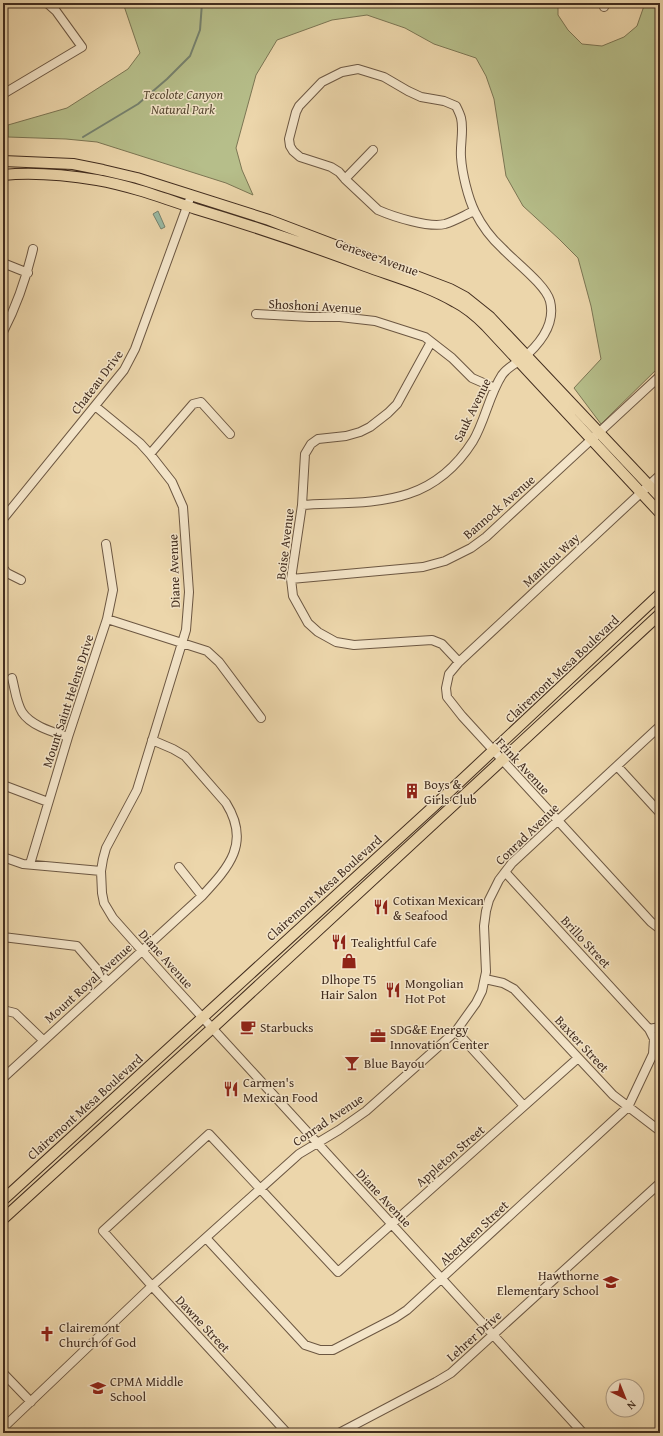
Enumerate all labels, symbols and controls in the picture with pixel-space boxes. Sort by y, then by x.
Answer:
park label: Tecolote Canyon Natural Park [143,85,223,119]
street label: Genesee Avenue [333,233,421,281]
street label: Shoshoni Avenue [268,294,362,318]
street label: Chateau Drive [66,346,128,418]
street label: Sauk Avenue [448,375,496,445]
street label: Bannock Avenue [459,470,539,544]
street label: Boise Avenue [271,507,299,581]
street label: Manitou Way [518,528,584,592]
street label: Diane Avenue [163,534,185,608]
street label: Clairemont Mesa Boulevard [501,611,623,727]
street label: Mount Saint Helens Drive [37,632,99,770]
street label: Frink Avenue [491,733,555,799]
place label: Boys & Girls Club [424,775,477,809]
building icon: Boys & Girls Club [403,782,421,800]
street label: Conrad Avenue [491,799,563,869]
street label: Clairemont Mesa Boulevard [262,831,386,945]
place label: Cotixan Mexican & Seafood [393,891,485,925]
restaurant icon: Cotixan Mexican & Seafood [372,898,390,916]
street label: Brillo Street [557,911,616,973]
street label: Diane Avenue [134,925,198,993]
restaurant icon: Tealightful Cafe [330,933,348,951]
place label: Tealightful Cafe [351,933,437,952]
street label: Mount Royal Avenue [40,938,136,1028]
shop icon: Dlhope T5 Hair Salon [340,952,358,970]
place label: Dlhope T5 Hair Salon [321,970,378,1004]
place label: Mongolian Hot Pot [405,974,464,1008]
restaurant icon: Mongolian Hot Pot [384,981,402,999]
street label: Baxter Street [551,1011,614,1077]
cafe icon: Starbucks [239,1018,257,1036]
place label: Starbucks [260,1018,314,1037]
place label: SDG&E Energy Innovation Center [390,1020,490,1054]
office icon: SDG&E Energy Innovation Center [369,1027,387,1045]
street label: Clairemont Mesa Boulevard [23,1050,147,1164]
bar icon: Blue Bayou [343,1054,361,1072]
place label: Blue Bayou [364,1054,424,1073]
place label: Carmen's Mexican Food [243,1073,318,1107]
restaurant icon: Carmen's Mexican Food [222,1080,240,1098]
street label: Conrad Avenue [289,1089,367,1151]
street label: Appleton Street [411,1120,489,1191]
street label: Diane Avenue [352,1164,416,1232]
street label: Aberdeen Street [435,1196,513,1270]
place label: Hawthorne Elementary School [497,1266,599,1300]
school or university icon: Hawthorne Elementary School [602,1273,620,1291]
street label: Dawne Street [171,1291,235,1357]
street label: Lehrer Drive [442,1306,506,1366]
place label: Clairemont Church of God [59,1318,136,1352]
church icon: Clairemont Church of God [38,1325,56,1343]
place label: CPMA Middle School [110,1372,183,1406]
north arrow [605,1378,645,1418]
school or university icon: CPMA Middle School [89,1379,107,1397]
text: N [623,1397,640,1414]

